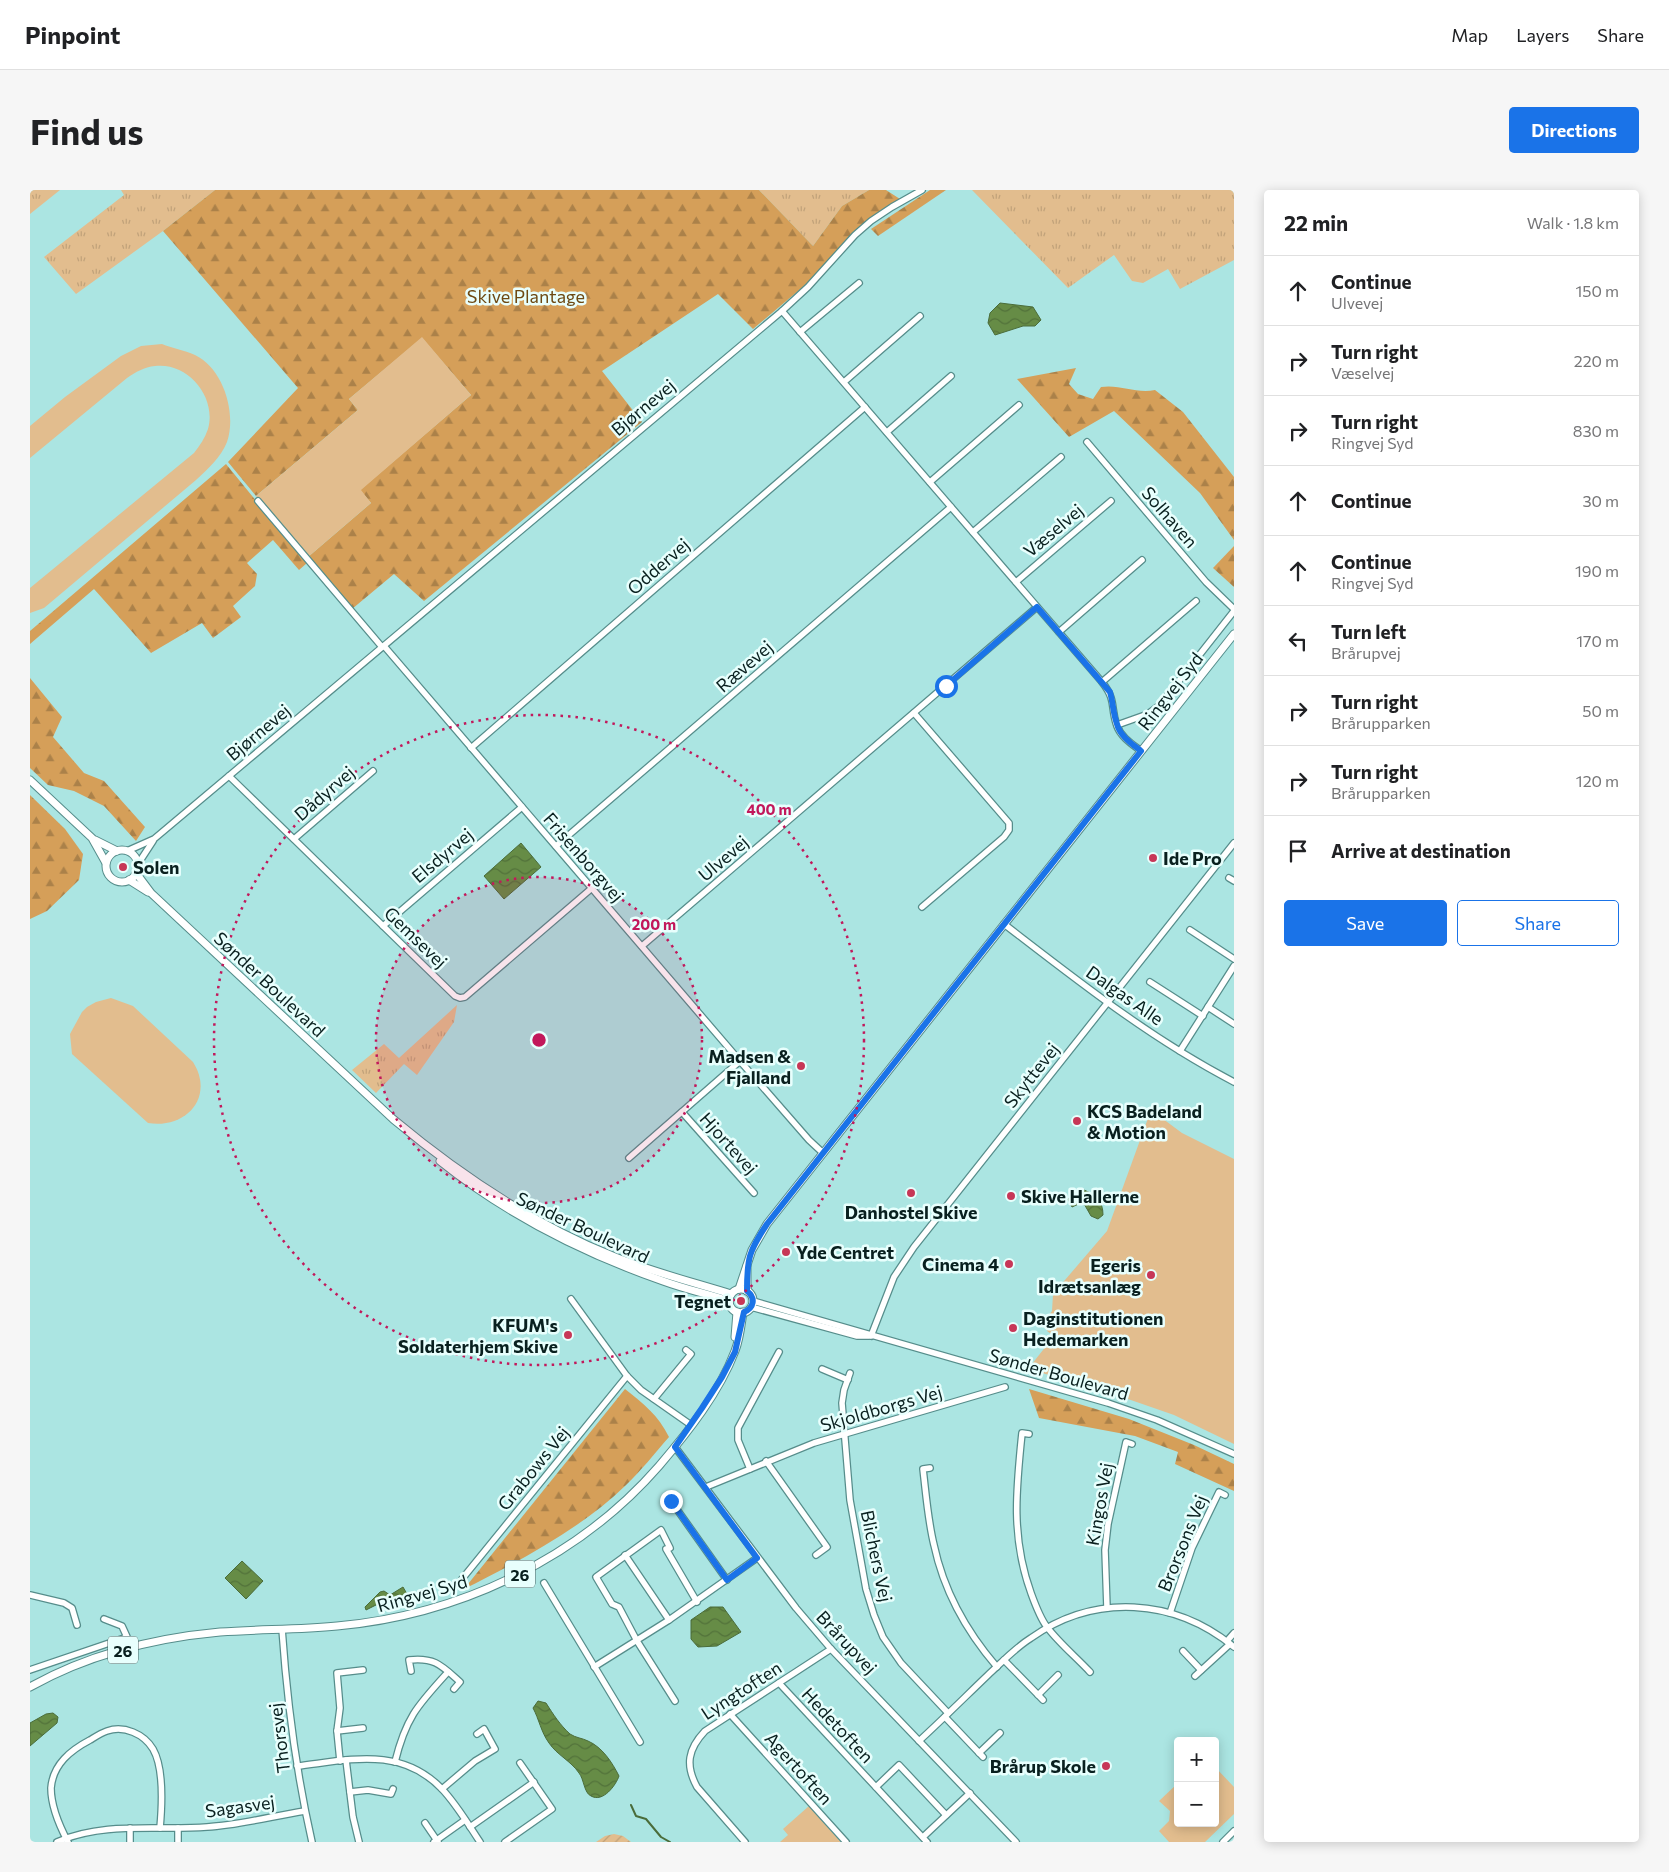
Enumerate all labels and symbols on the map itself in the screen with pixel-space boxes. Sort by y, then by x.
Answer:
park label: Skive Plantage [467,285,585,307]
street label: Bjørnevej [607,374,679,440]
street label: Solhaven [1137,482,1203,552]
street label: Væselvej [1019,499,1087,561]
street label: Oddervej [622,533,694,599]
street label: Rævevej [711,636,777,696]
street label: Ringvej Syd [1133,648,1207,734]
route start [935,675,958,698]
street label: Bjørnevej [222,699,294,765]
street label: Dådyrvej [289,761,359,825]
text: 400 m [746,800,792,818]
street label: Frisenborgvej [539,808,629,906]
street label: Elsdyrvej [407,823,477,887]
street label: Ulvevej [694,830,752,886]
place label: Ide Pro [1163,847,1222,869]
marker: Ide Pro [1147,852,1159,864]
place label: Solen [133,856,179,878]
marker: Solen [117,861,129,873]
street label: Gemsevej [380,902,452,972]
text: 200 m [632,915,676,933]
street label: Sønder Boulevard [210,927,330,1041]
street label: Dalgas Alle [1082,960,1168,1030]
centre of rings [530,1031,548,1049]
street label: Skyttevej [999,1038,1063,1112]
place label: Madsen & Fjalland [708,1045,791,1088]
marker: Madsen & Fjalland [795,1060,807,1072]
place label: KCS Badeland & Motion [1087,1100,1202,1143]
street label: Hjortevej [696,1108,762,1178]
marker: KCS Badeland & Motion [1071,1115,1083,1127]
place label: Skive Hallerne [1021,1185,1139,1207]
street label: Sønder Boulevard [513,1187,653,1267]
marker: Danhostel Skive [905,1187,917,1199]
marker: Skive Hallerne [1005,1190,1017,1202]
place label: Danhostel Skive [845,1201,977,1223]
place label: Yde Centret [796,1241,894,1263]
marker: Yde Centret [780,1246,792,1258]
place label: Cinema 4 [922,1253,999,1275]
place label: Egeris Idrætsanlæg [1038,1254,1141,1297]
marker: Cinema 4 [1003,1258,1015,1270]
marker: Egeris Idrætsanlæg [1145,1269,1157,1281]
place label: Tegnet [674,1290,731,1312]
marker: Tegnet [735,1295,747,1307]
place label: Daginstitutionen Hedemarken [1023,1307,1163,1350]
place label: KFUM's Soldaterhjem Skive [398,1314,558,1357]
marker: Daginstitutionen Hedemarken [1007,1322,1019,1334]
marker: KFUM's Soldaterhjem Skive [562,1329,574,1341]
street label: Sønder Boulevard [987,1344,1131,1404]
street label: Skjoldborgs Vej [818,1380,944,1436]
street label: Grabows Vej [492,1421,574,1515]
street label: Kingos Vej [1081,1461,1117,1547]
route end [660,1490,683,1513]
street label: Brorsons Vej [1153,1491,1211,1595]
street label: Blichers Vej [857,1508,897,1604]
road number: 26 [505,1560,535,1588]
street label: Ringvej Syd [374,1570,470,1616]
street label: Brårupvej [812,1606,882,1678]
road number: 26 [108,1636,138,1664]
street label: Lyngtoften [697,1656,785,1724]
street label: Hedetoften [798,1683,878,1767]
street label: Thorsvej [264,1702,294,1774]
street label: Agertoften [761,1727,837,1809]
place label: Brårup Skole [990,1755,1096,1777]
marker: Brårup Skole [1100,1760,1112,1772]
street label: Sagasvej [204,1790,276,1822]

